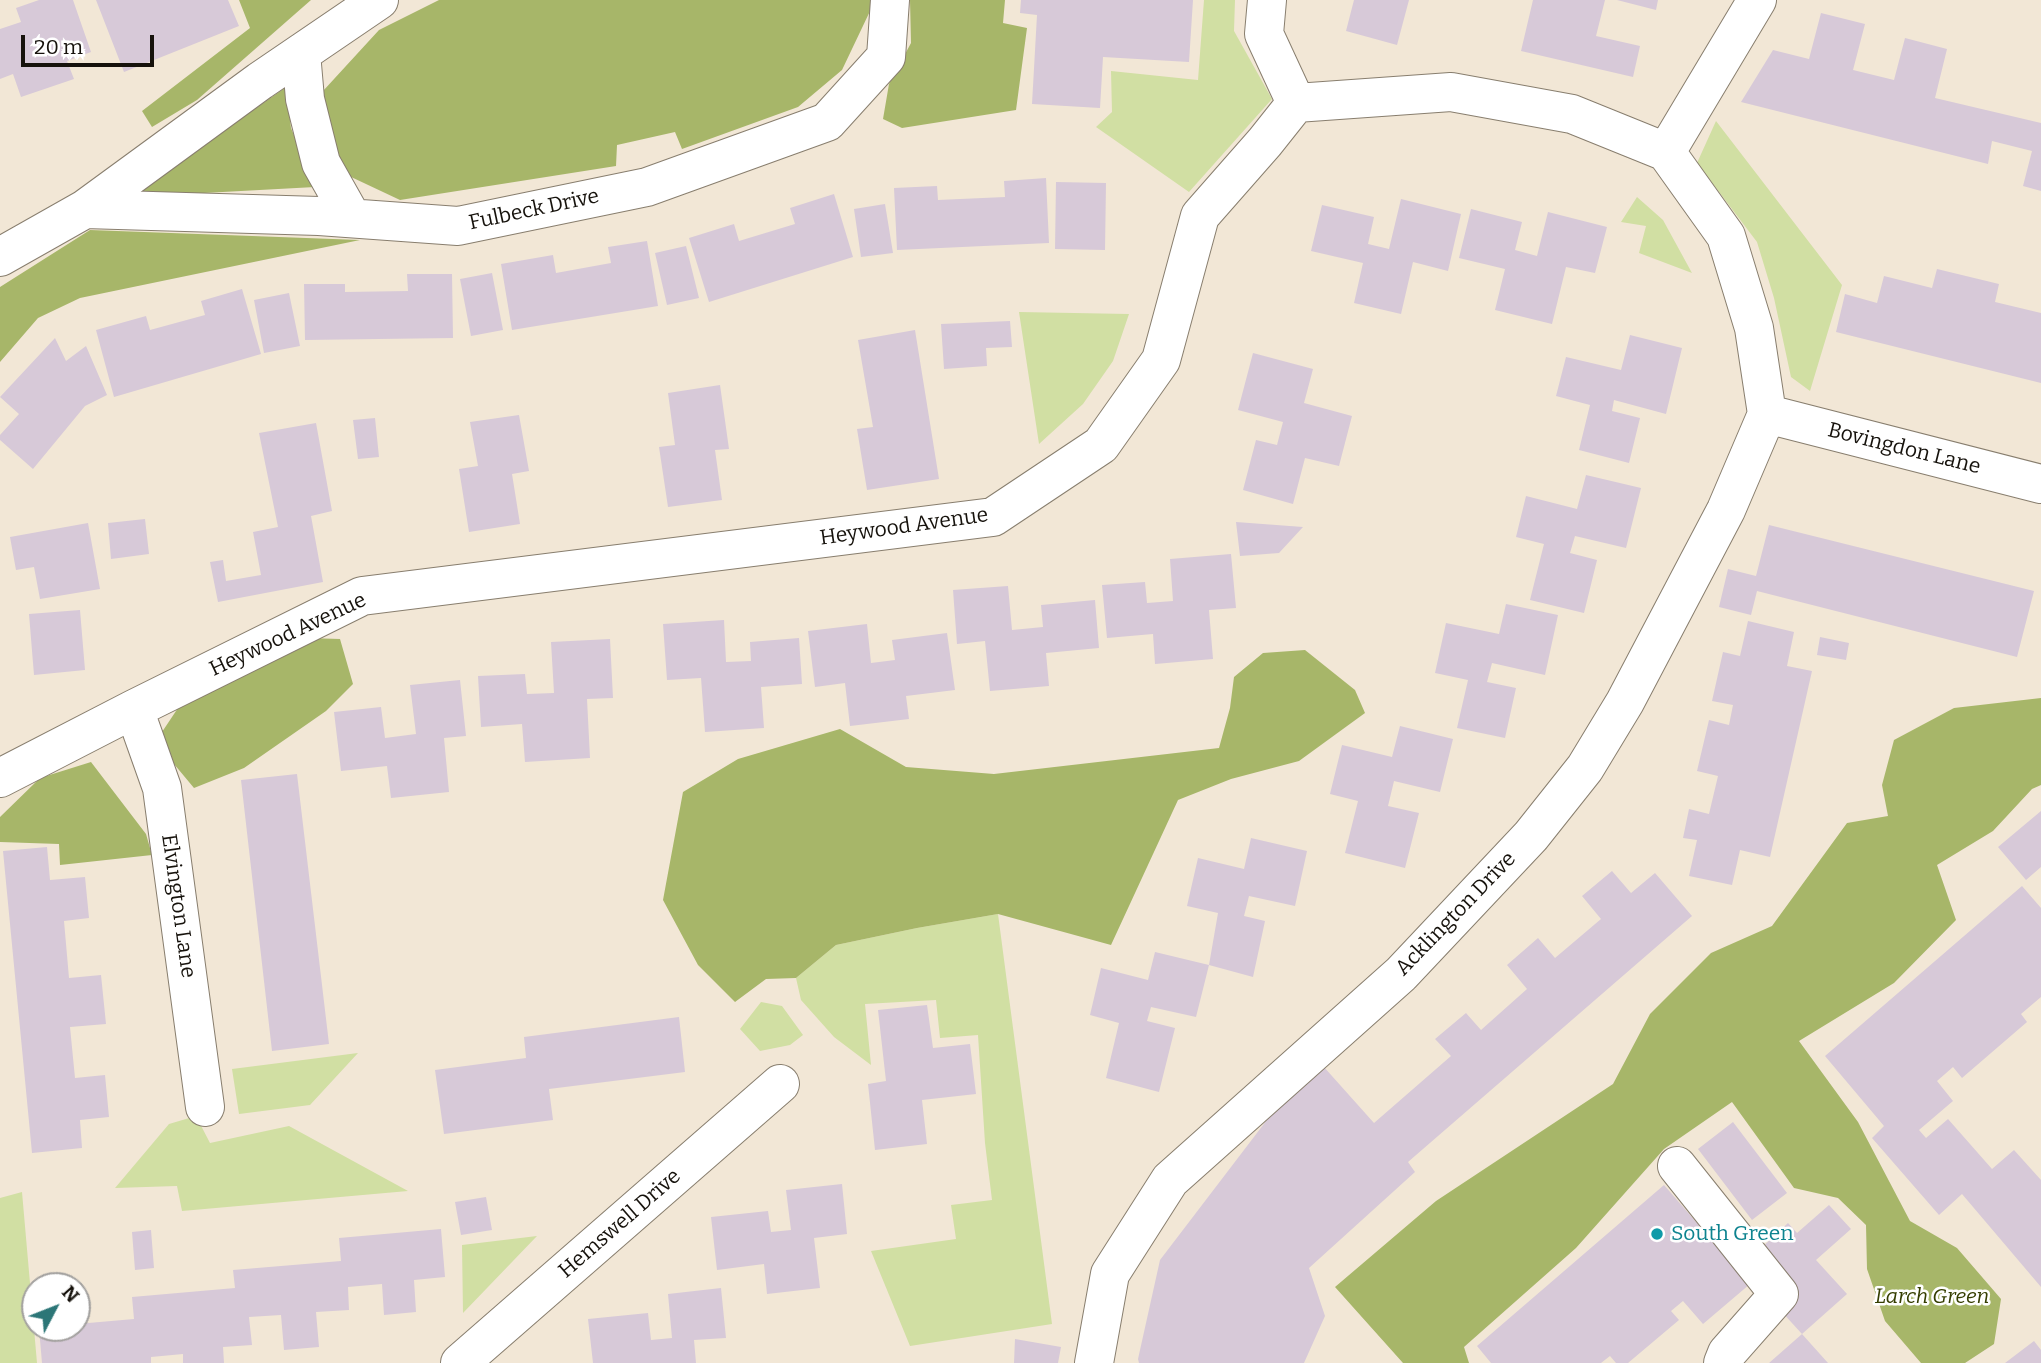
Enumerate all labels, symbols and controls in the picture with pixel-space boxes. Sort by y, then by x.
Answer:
scale bar [24,21,158,65]
text: 20 m [34,34,83,60]
street label: Fulbeck Drive [467,184,601,236]
street label: Bovingdon Lane [1825,418,1983,480]
street label: Heywood Avenue [818,503,990,551]
street label: Heywood Avenue [206,588,370,682]
street label: Elvington Lane [155,832,201,980]
street label: Acklington Drive [1391,847,1521,981]
street label: Hemswell Drive [554,1164,686,1284]
place label: South Green [1671,1221,1794,1247]
marker: South Green [1649,1226,1665,1242]
north arrow [21,1272,91,1342]
text: N [57,1281,84,1307]
park label: Larch Green [1875,1284,1989,1310]

